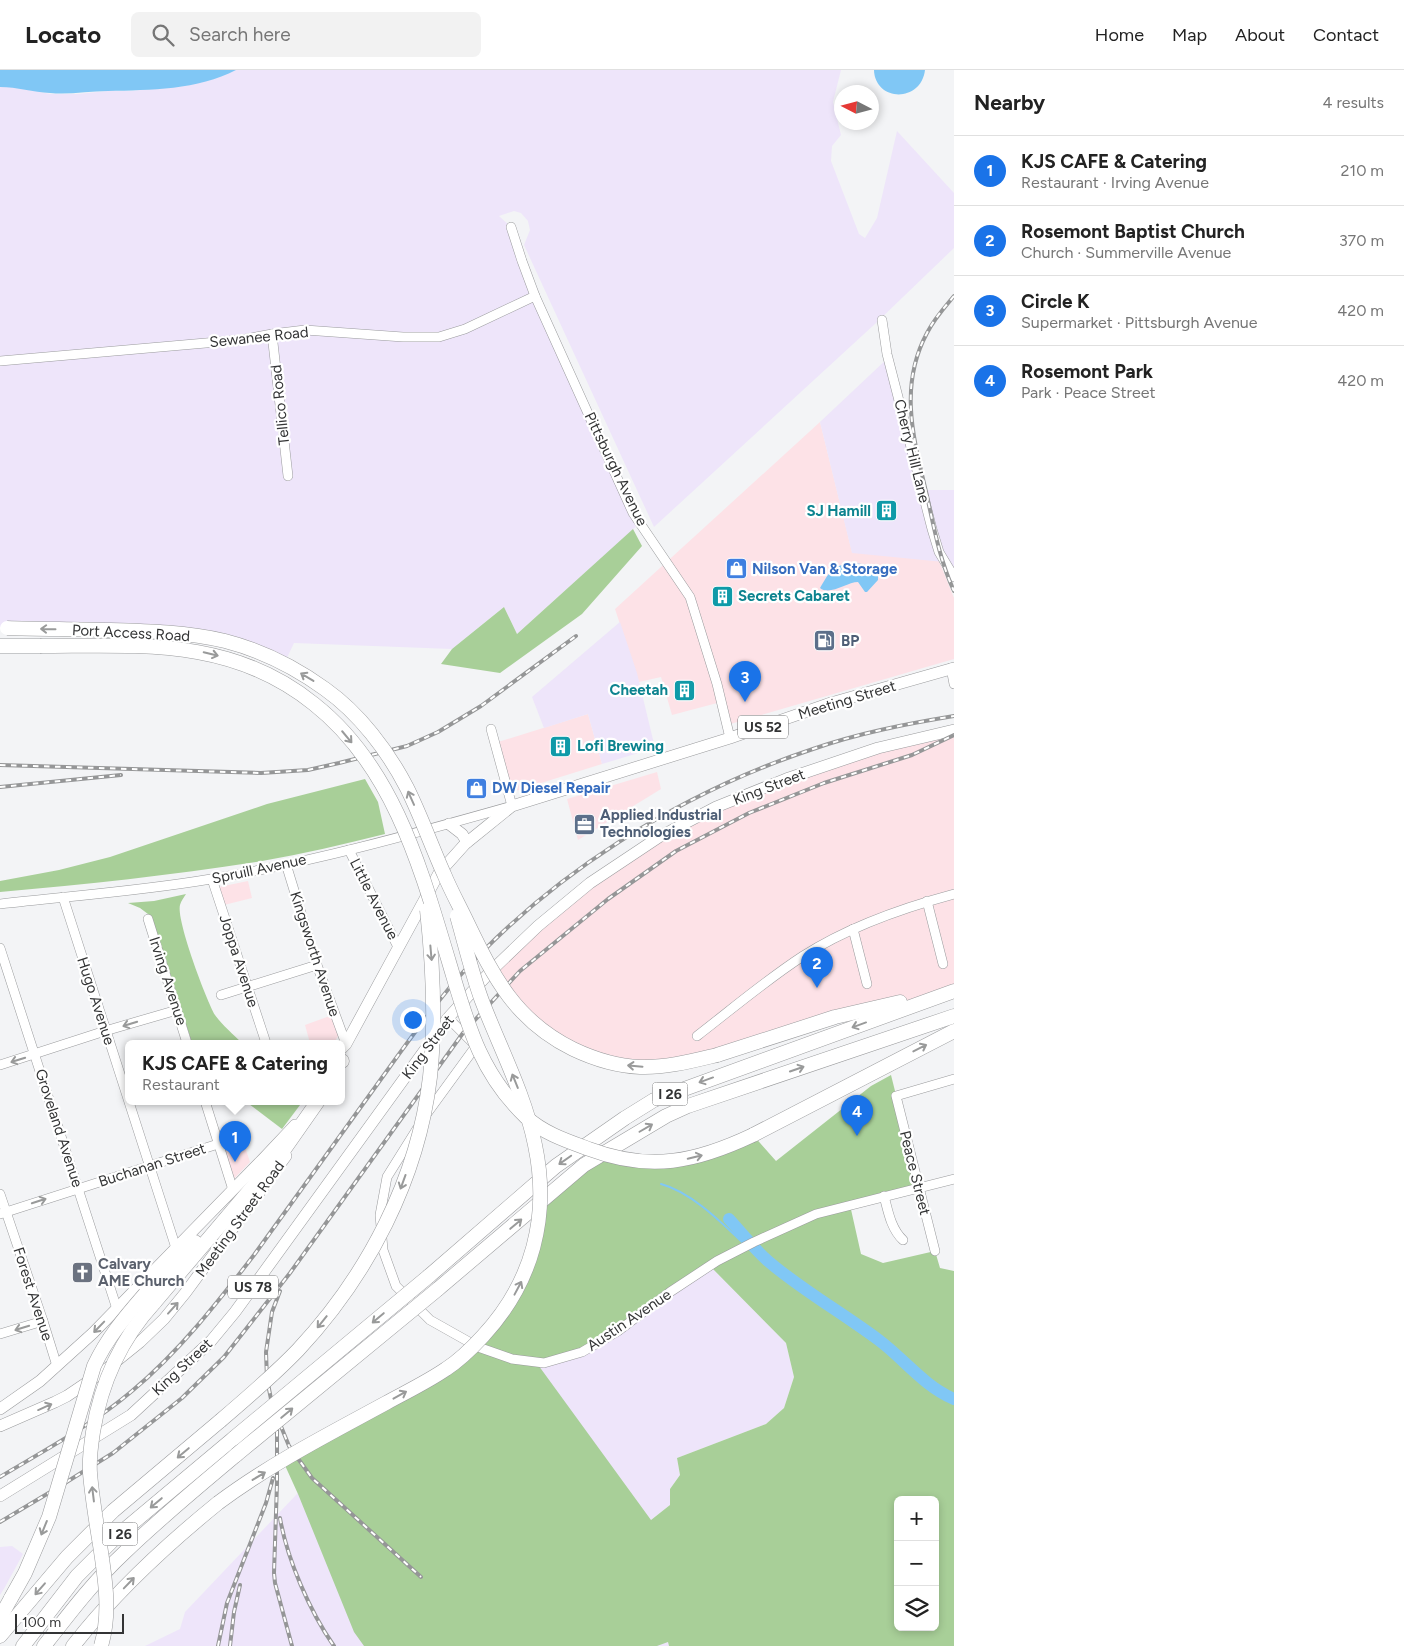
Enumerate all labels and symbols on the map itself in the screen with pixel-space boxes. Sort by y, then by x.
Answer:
north arrow [834,85,879,130]
street label: Sewanee Road [209,323,309,351]
street label: Tellico Road [267,364,293,446]
street label: Cherry Hill Lane [890,397,934,505]
street label: Pittsburgh Avenue [581,409,651,529]
building icon: SJ Hamill [875,499,899,523]
place label: SJ Hamill [806,502,871,520]
shop icon: Nilson Van & Storage [724,557,748,581]
place label: Nilson Van & Storage [752,560,898,578]
building icon: Secrets Cabaret [710,584,734,608]
place label: Secrets Cabaret [738,587,850,605]
street label: Port Access Road [71,621,191,645]
one-way arrow [40,624,56,634]
fuel station icon: BP [813,629,837,653]
place label: BP [841,632,859,650]
one-way arrow [202,650,218,659]
pin: 3 [729,661,761,702]
one-way arrow [300,671,314,681]
street label: Meeting Street [796,677,898,723]
building icon: Cheetah [672,678,696,702]
place label: Cheetah [610,681,668,699]
road number: US 52 [738,716,788,739]
one-way arrow [342,730,353,743]
building icon: Lofi Brewing [549,734,573,758]
place label: Lofi Brewing [577,737,664,755]
street label: King Street [731,765,808,809]
shop icon: DW Diesel Repair [464,776,488,800]
place label: DW Diesel Repair [492,779,611,797]
one-way arrow [406,791,416,806]
place label: Applied Industrial Technologies [600,806,722,841]
office icon: Applied Industrial Technologies [572,812,596,836]
street label: Spruill Avenue [210,850,308,888]
street label: Little Avenue [346,855,402,943]
street label: Kingsworth Avenue [286,889,344,1019]
street label: Joppa Avenue [216,912,262,1010]
street label: Irving Avenue [145,934,191,1028]
one-way arrow [426,945,435,961]
pin: 2 [801,947,833,988]
street label: Hugo Avenue [73,955,119,1047]
your location [400,1007,426,1033]
street label: King Street [398,1011,458,1083]
one-way arrow [123,1019,139,1029]
one-way arrow [852,1021,867,1030]
one-way arrow [913,1043,928,1053]
one-way arrow [10,1055,26,1065]
one-way arrow [627,1062,643,1071]
one-way arrow [789,1064,804,1073]
street label: Groveland Avenue [31,1067,87,1189]
one-way arrow [509,1074,519,1089]
one-way arrow [699,1076,714,1085]
road number: I 26 [652,1082,688,1106]
pin: 4 [841,1095,873,1136]
pin: 1 [219,1121,251,1162]
one-way arrow [638,1122,653,1132]
street label: Peace Street [896,1129,934,1217]
street label: Buchanan Street [96,1139,208,1191]
one-way arrow [687,1152,703,1161]
one-way arrow [559,1155,573,1165]
street label: Meeting Street Road [192,1157,288,1281]
one-way arrow [398,1174,407,1189]
one-way arrow [31,1196,46,1205]
one-way arrow [509,1218,522,1229]
street label: Forest Avenue [9,1245,57,1343]
place label: Calvary AME Church [98,1255,184,1290]
church icon: Calvary AME Church [70,1261,94,1285]
road number: US 78 [228,1276,278,1298]
one-way arrow [513,1281,523,1296]
street label: Austin Avenue [584,1285,674,1355]
one-way arrow [167,1302,179,1315]
one-way arrow [372,1312,385,1324]
one-way arrow [317,1315,328,1328]
one-way arrow [93,1321,105,1333]
one-way arrow [14,1323,30,1333]
street label: King Street [148,1334,216,1399]
one-way arrow [392,1390,406,1400]
one-way arrow [37,1401,52,1411]
one-way arrow [281,1408,294,1419]
one-way arrow [176,1447,189,1458]
one-way arrow [251,1471,265,1481]
one-way arrow [88,1486,98,1502]
one-way arrow [150,1497,163,1509]
one-way arrow [39,1520,49,1535]
road number: I 26 [102,1522,138,1546]
one-way arrow [122,1578,134,1590]
one-way arrow [34,1582,46,1595]
scale bar [15,1611,124,1634]

